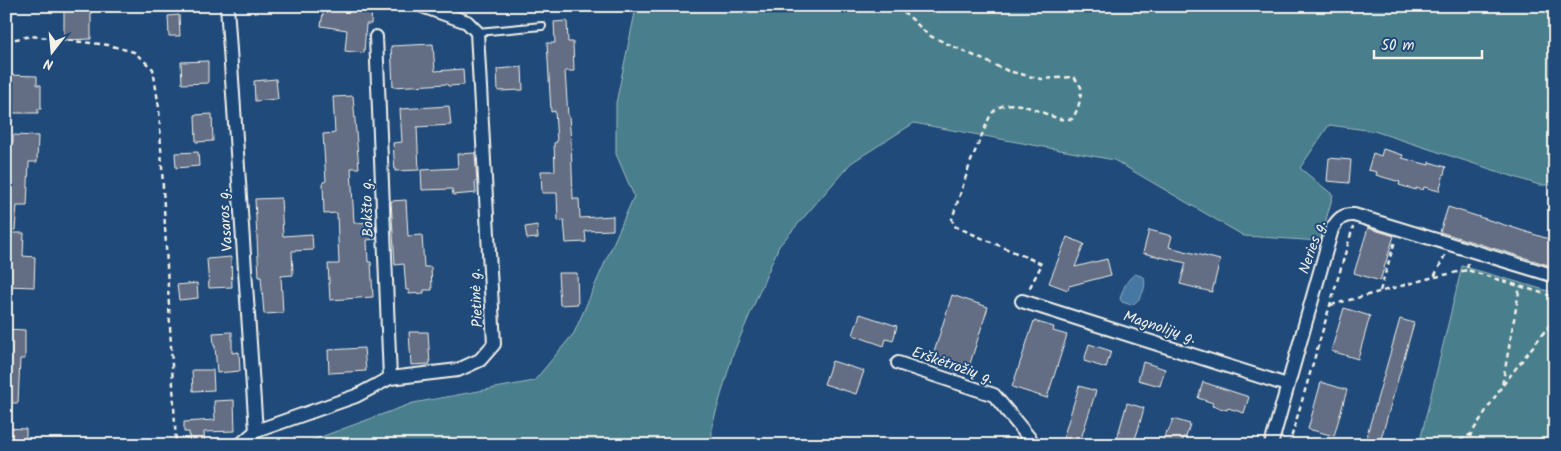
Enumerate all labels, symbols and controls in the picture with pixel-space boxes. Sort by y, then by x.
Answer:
north arrow [28,28,78,78]
scale bar [1374,28,1481,60]
text: 50 m [1381,34,1415,58]
text: N [41,52,56,75]
street label: Bokšto g. [355,178,381,238]
street label: Vasaros g. [212,188,240,252]
street label: Neries g. [1293,217,1333,277]
street label: Pietinė g. [463,268,491,328]
street label: Magnolijų g. [1120,305,1199,351]
street label: Erškėtrožių g. [908,341,997,391]

